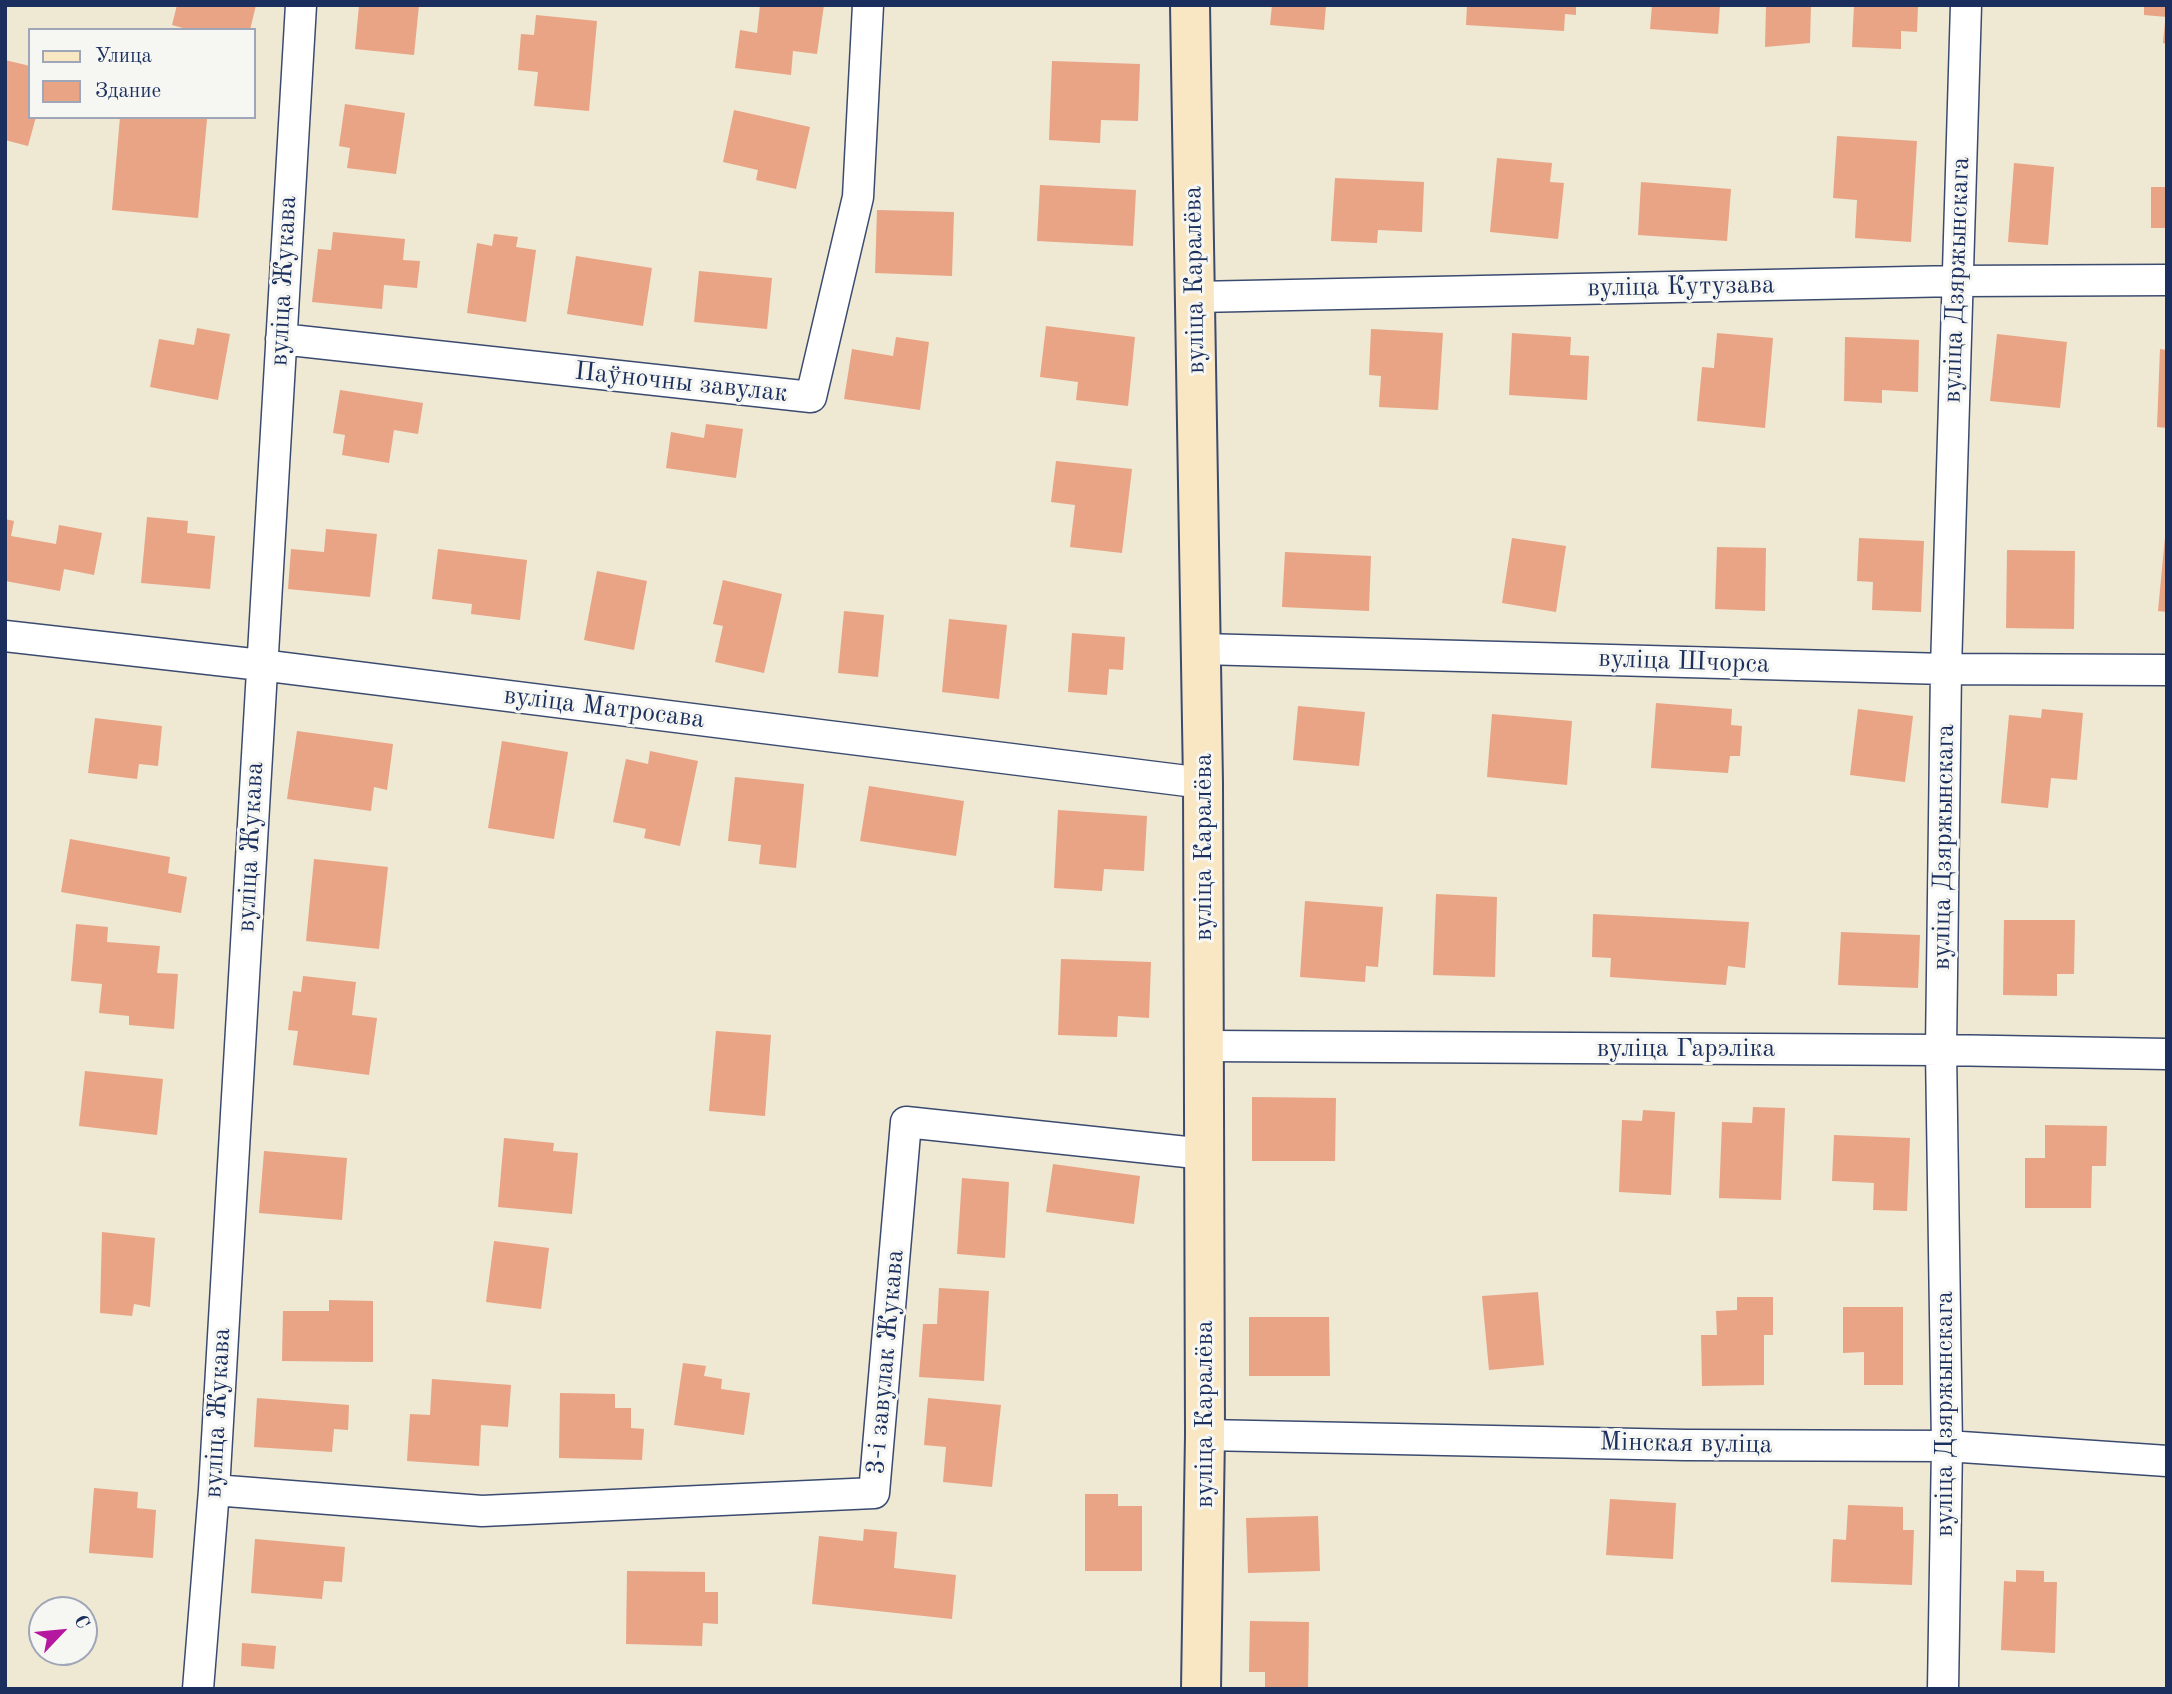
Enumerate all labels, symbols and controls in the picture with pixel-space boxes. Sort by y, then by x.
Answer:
legend [28,28,256,119]
text: Улица [95,46,152,67]
text: Здание [95,81,161,102]
street label: вуліца Дзяржынскага [1937,156,1977,404]
street label: вуліца Каралёва [1178,186,1212,374]
street label: вуліца Жукава [264,195,304,367]
street label: вуліца Кутузава [1587,270,1775,304]
street label: Паўночны завулак [573,356,789,410]
street label: вуліца Шчорса [1598,643,1770,681]
street label: вуліца Матросава [502,680,706,736]
street label: вуліца Дзяржынскага [1926,724,1962,970]
street label: вуліца Каралёва [1188,753,1220,941]
street label: вуліца Жукава [231,761,271,933]
street label: вуліца Гарэліка [1597,1033,1775,1065]
street label: 3-і завулак Жукава [861,1248,911,1476]
street label: вуліца Дзяржынскага [1929,1291,1961,1537]
street label: вуліца Каралёва [1189,1320,1221,1508]
street label: вуліца Жукава [198,1327,238,1499]
street label: Мінская вуліца [1599,1427,1773,1461]
north arrow [28,1596,98,1666]
text: С [69,1613,92,1632]

